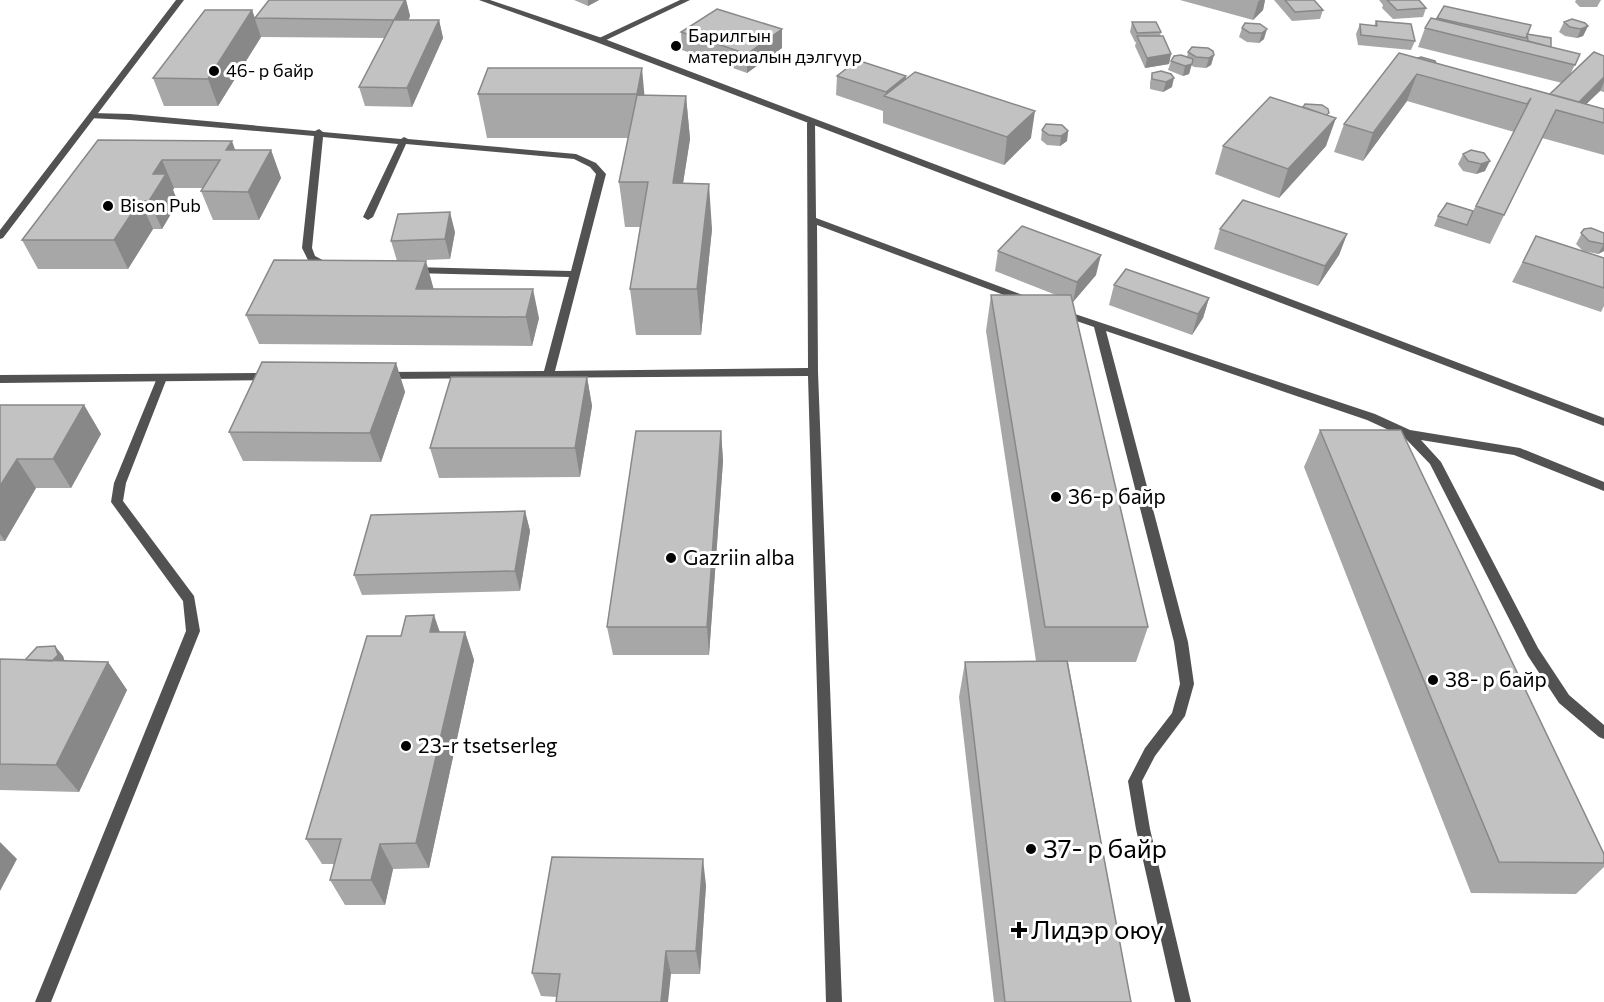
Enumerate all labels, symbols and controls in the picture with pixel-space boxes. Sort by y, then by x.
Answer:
place label: Барилгын материалын дэлгүүр [688,24,862,67]
marker: Барилгын материалын дэлгүүр [669,39,683,53]
place label: 46- р байр [226,59,314,81]
marker: 46- р байр [207,64,221,78]
place label: Bison Pub [120,194,201,216]
marker: Bison Pub [101,199,115,213]
place label: 36-р байр [1068,483,1166,508]
marker: 36-р байр [1049,490,1063,504]
place label: Gazriin alba [683,544,795,569]
marker: Gazriin alba [664,551,678,565]
place label: 38- р байр [1445,666,1547,691]
marker: 38- р байр [1426,673,1440,687]
place label: 23-r tsetserleg [418,732,557,757]
marker: 23-r tsetserleg [399,739,413,753]
place label: 37- р байр [1043,832,1167,863]
marker: 37- р байр [1024,842,1038,856]
place label: Лидэр оюу [1031,913,1164,944]
marker: Лидэр оюу [1012,923,1026,937]

